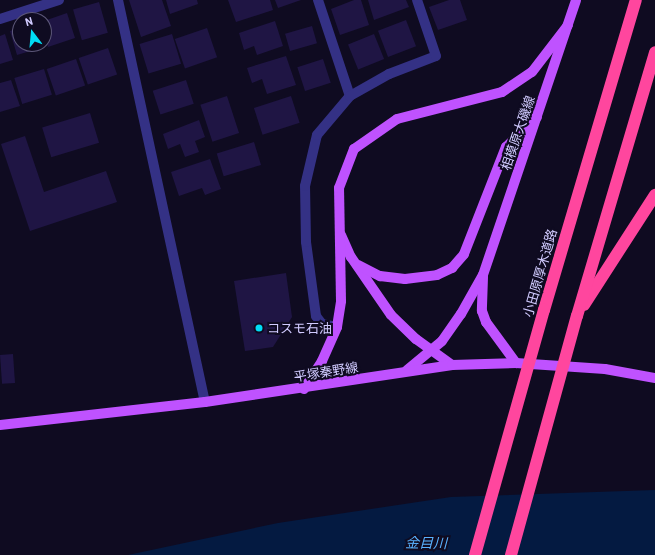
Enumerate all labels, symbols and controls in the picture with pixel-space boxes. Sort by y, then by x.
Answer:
north arrow [12,12,52,52]
text: N [24,14,34,28]
street label: 相模原大磯線 [498,94,538,172]
street label: 小田原厚木道路 [520,227,560,319]
place label: コスモ石油 [267,320,332,336]
marker: コスモ石油 [254,323,264,333]
street label: 平塚秦野線 [293,359,359,385]
water label: 金目川 [405,534,447,552]

